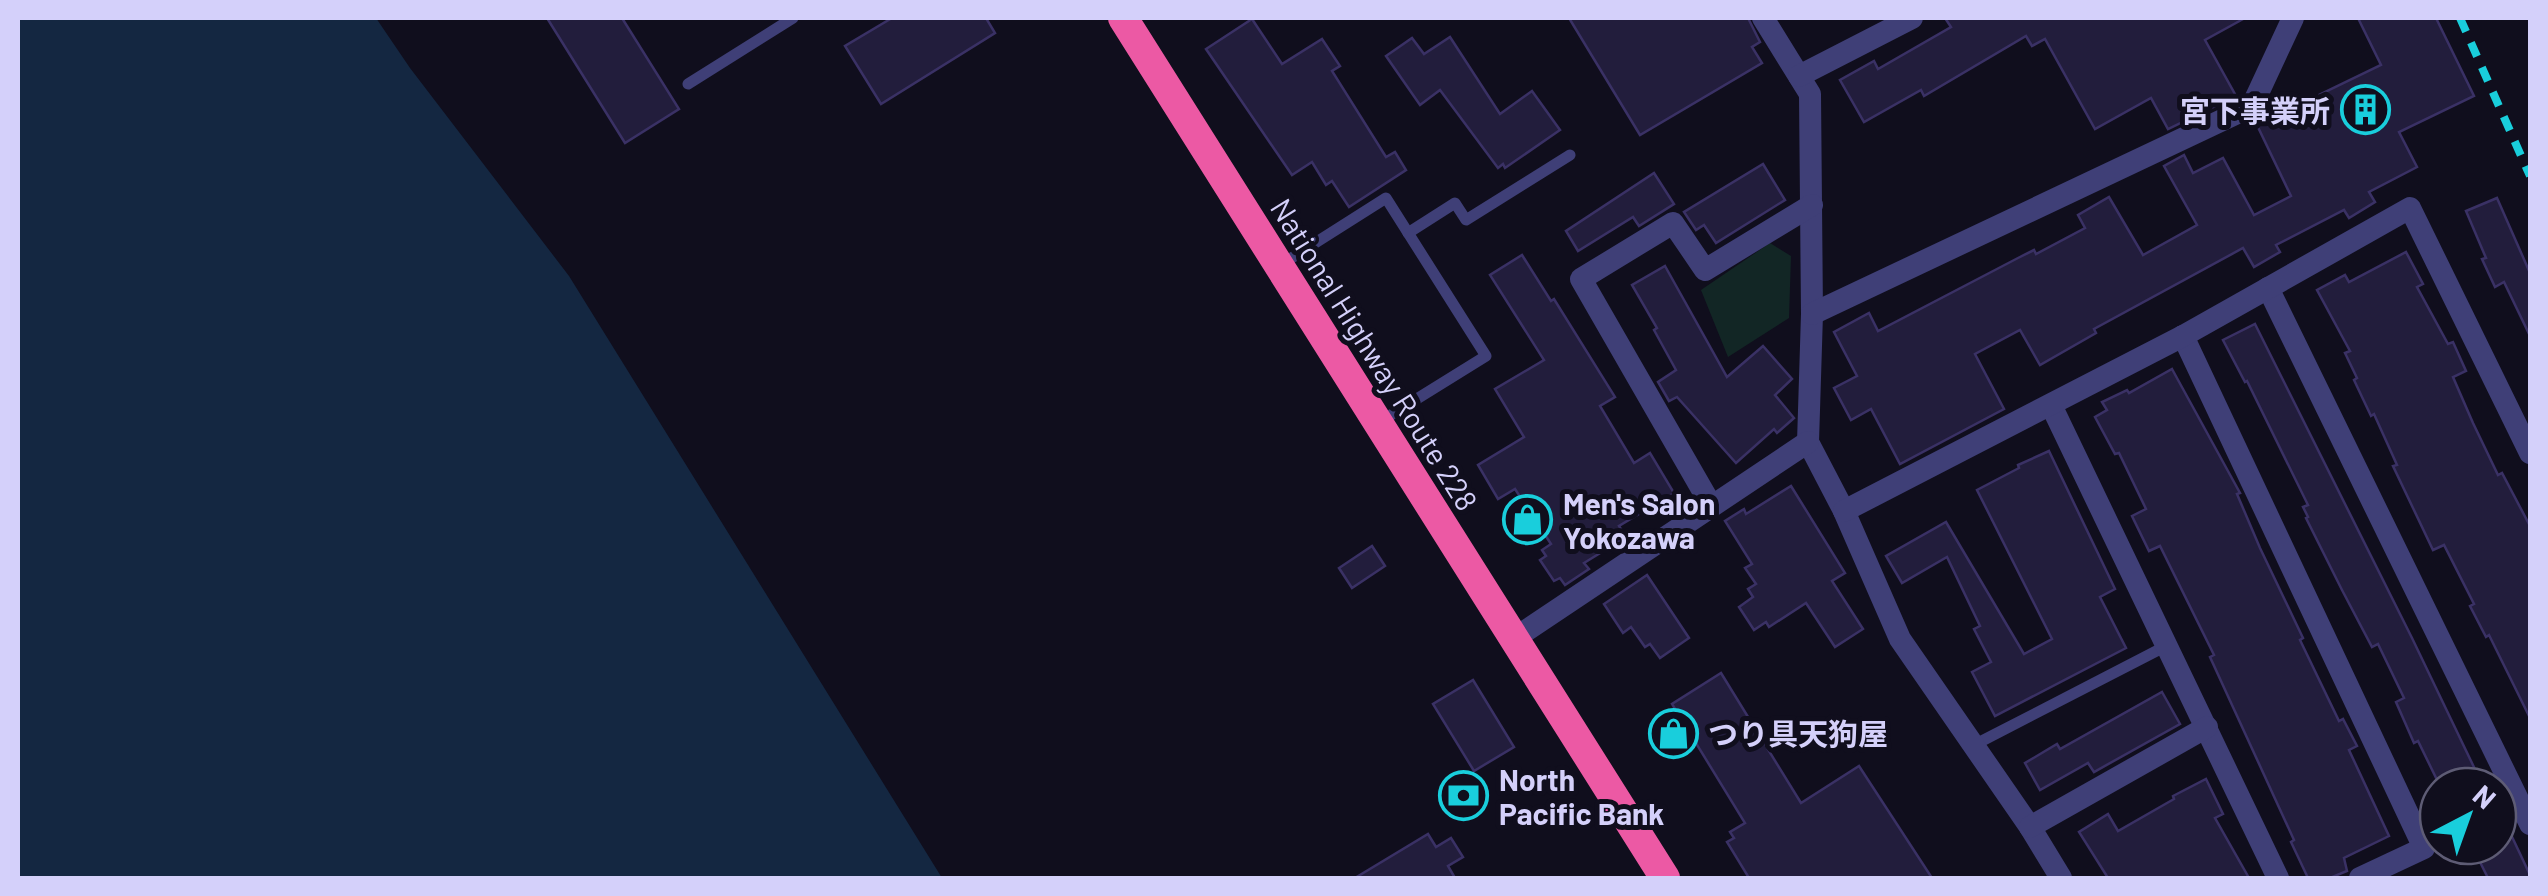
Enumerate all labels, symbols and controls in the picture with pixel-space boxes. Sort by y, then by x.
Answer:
building icon: 宮下事業所 [2339,84,2391,136]
place label: 宮下事業所 [2180,92,2330,128]
street label: National Highway Route 228 [1264,191,1486,517]
place label: Men's Salon Yokozawa [1563,485,1715,555]
shop icon: Men's Salon Yokozawa [1502,494,1554,546]
shop icon: つり具天狗屋 [1647,707,1699,759]
place label: つり具天狗屋 [1708,715,1888,751]
place label: North Pacific Bank [1499,761,1664,831]
north arrow [2418,766,2518,866]
bank icon: North Pacific Bank [1438,770,1490,822]
text: N [2467,777,2503,815]

